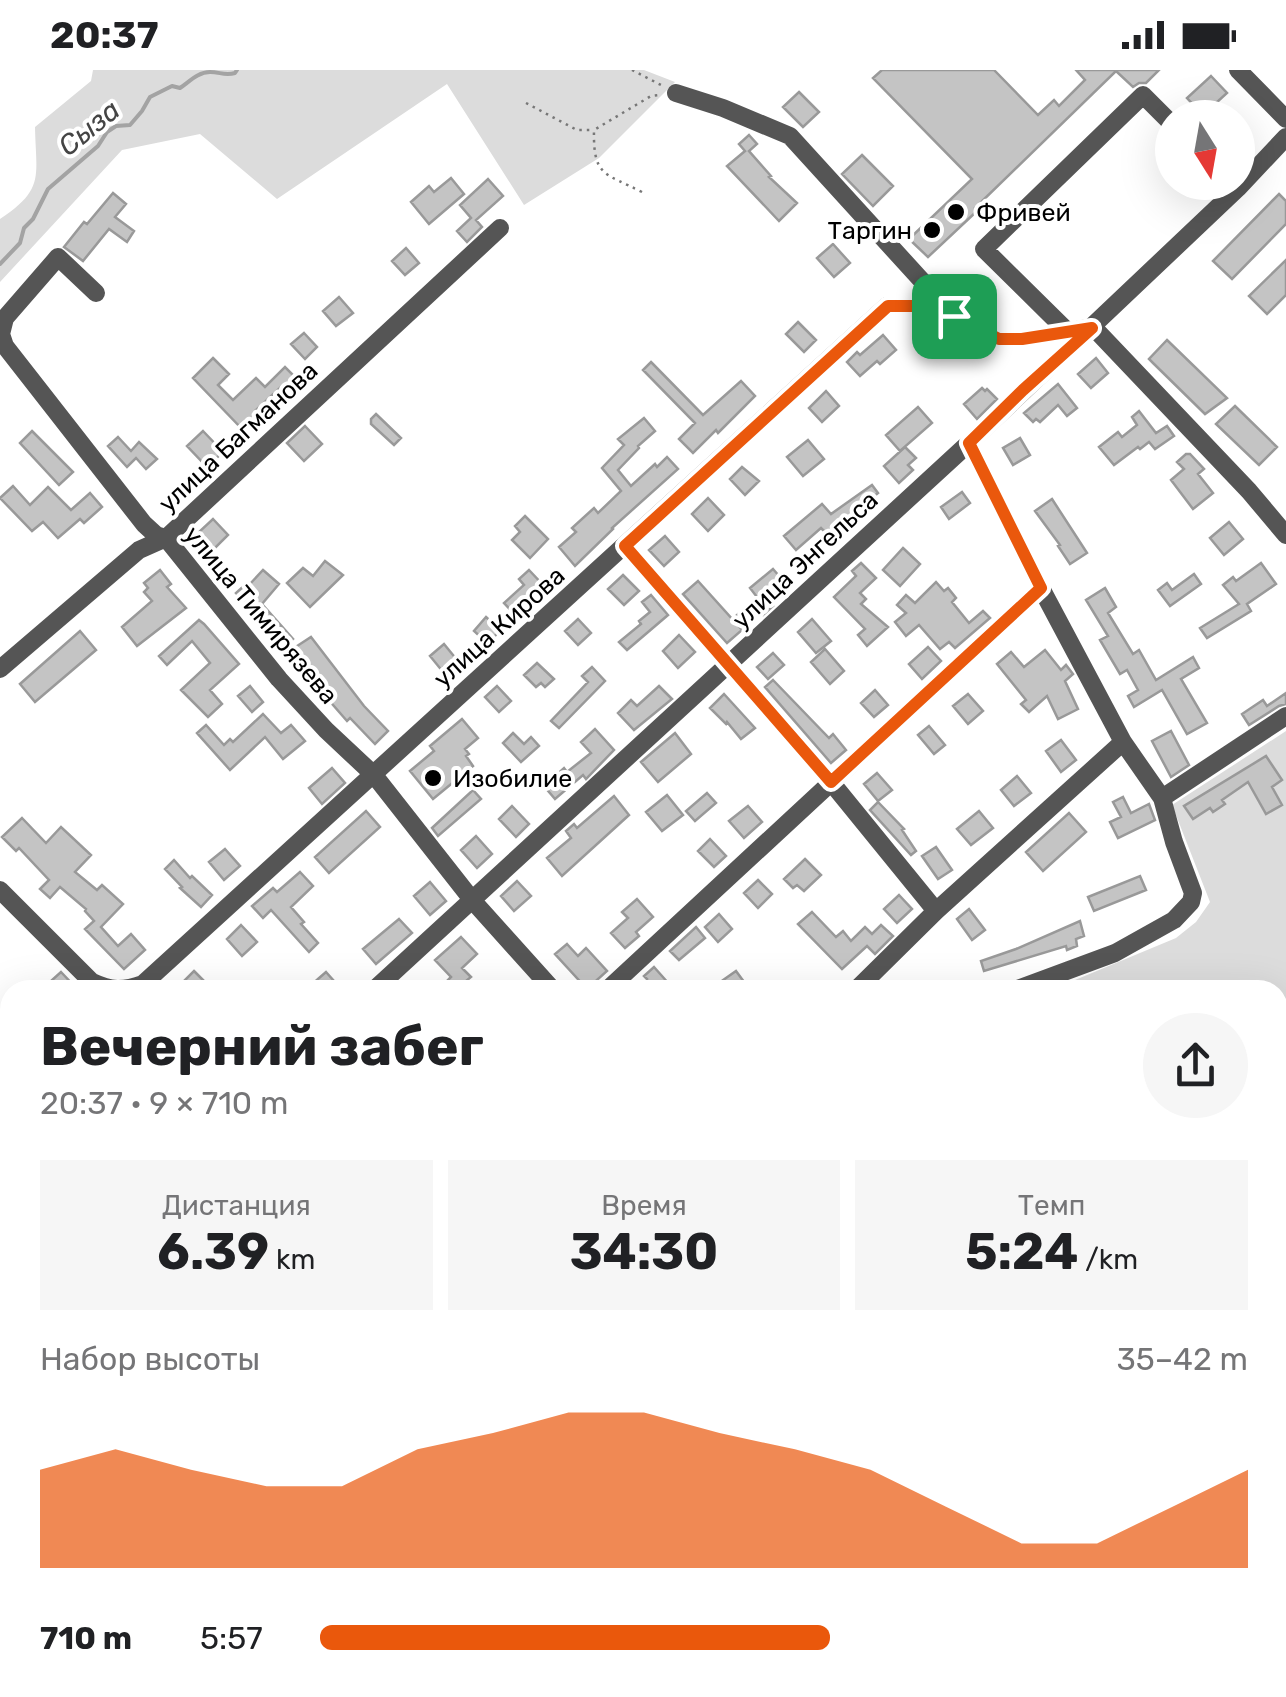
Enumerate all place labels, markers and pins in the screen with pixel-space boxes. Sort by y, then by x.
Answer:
place label: Фривей [976,198,1071,227]
marker: Фривей [945,201,967,223]
place label: Таргин [828,216,912,245]
marker: Таргин [921,219,943,241]
pin [912,274,997,359]
place label: Изобилие [453,764,572,793]
marker: Изобилие [422,767,444,789]

